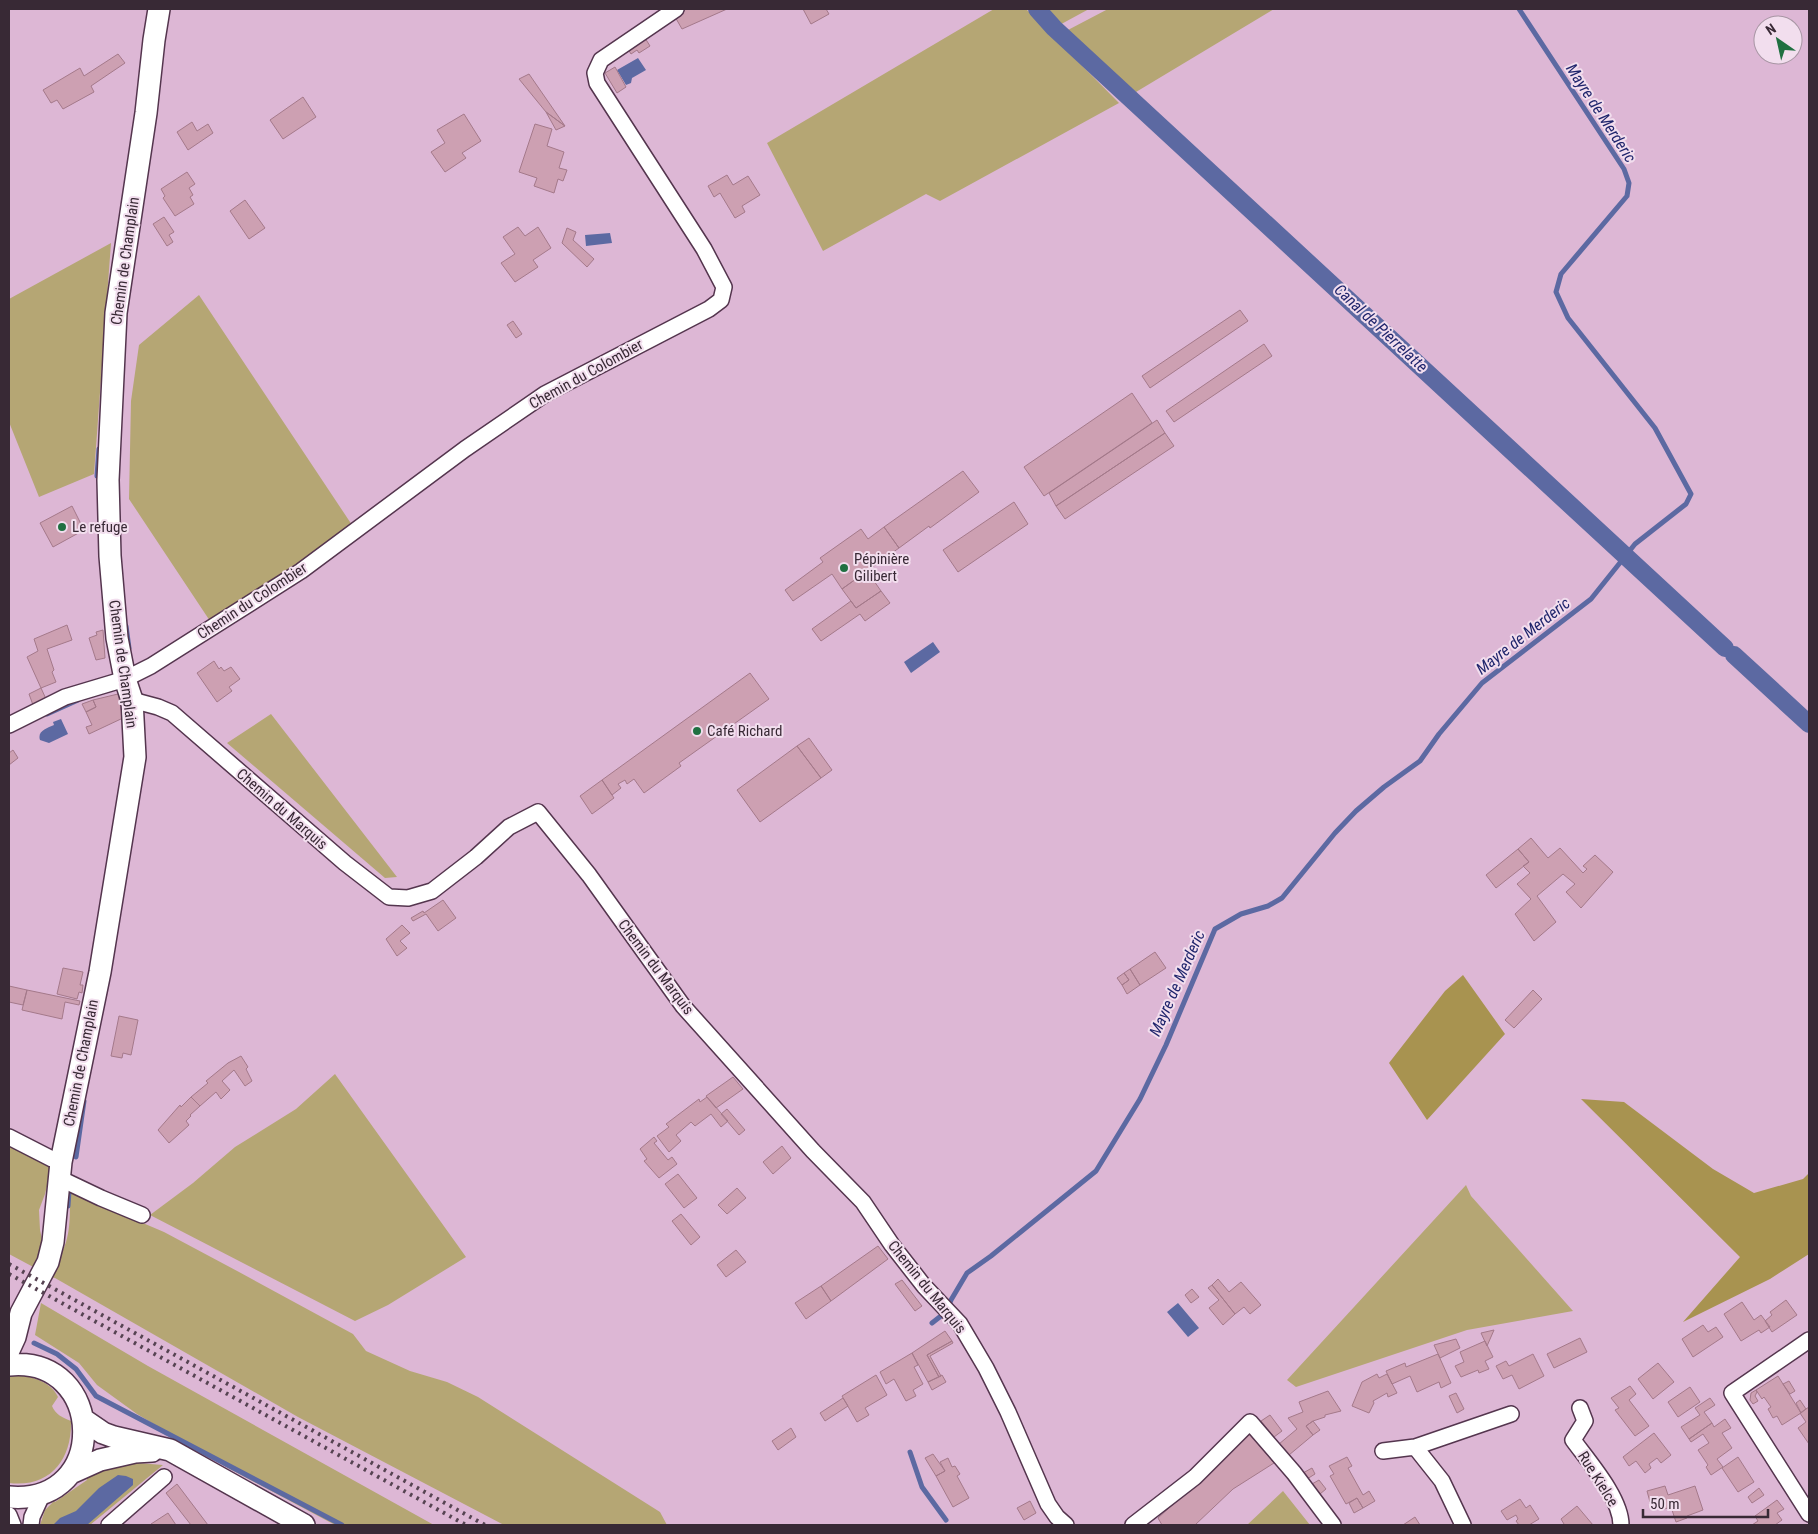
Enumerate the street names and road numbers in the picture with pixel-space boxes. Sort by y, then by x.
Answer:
street label: Chemin de Champlain [107,196,143,326]
street label: Chemin du Colombier [526,335,646,413]
street label: Chemin du Colombier [194,559,311,643]
street label: Chemin de Champlain [105,599,141,729]
street label: Chemin du Marquis [233,765,331,853]
street label: Chemin du Marquis [614,916,698,1018]
street label: Chemin de Champlain [60,998,102,1128]
street label: Chemin du Marquis [884,1237,970,1337]
street label: Rue Kielce [1574,1448,1622,1510]

